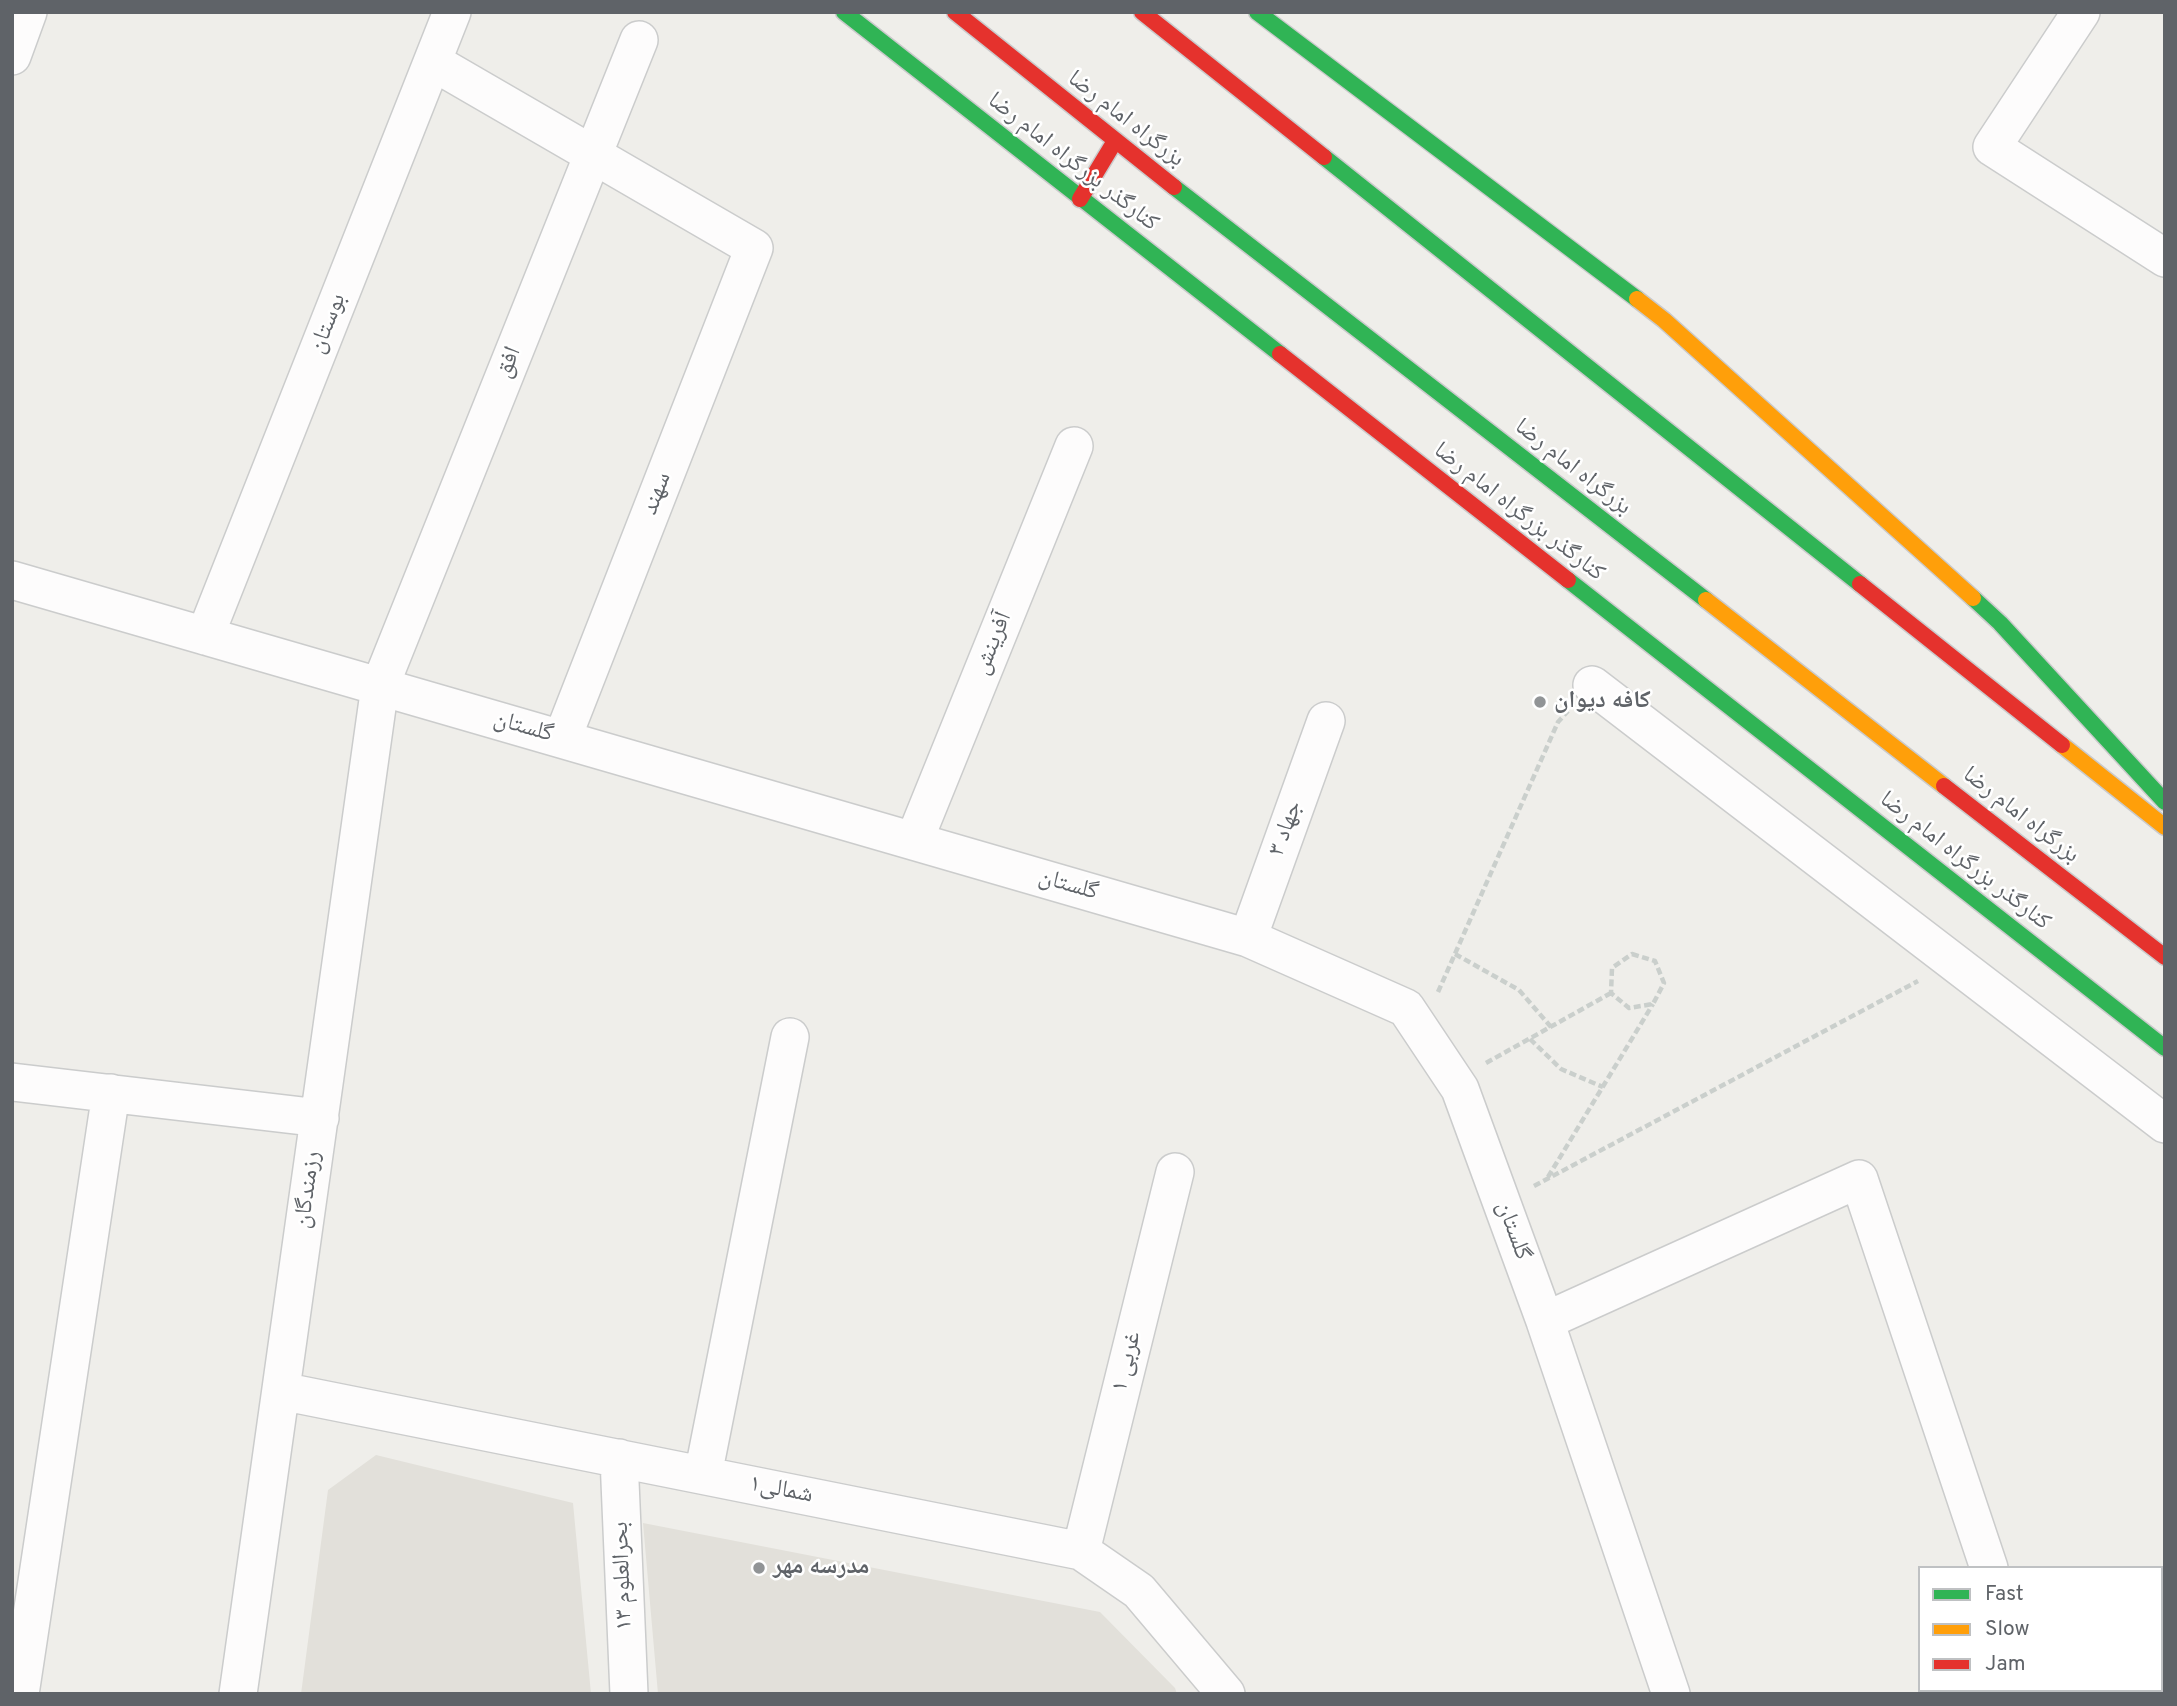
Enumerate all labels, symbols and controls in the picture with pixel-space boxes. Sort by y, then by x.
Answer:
street label: بزرگراه امام رضا [1061,65,1189,175]
street label: کنارگذر بزرگراه امام رضا [981,87,1163,239]
street label: بوستان [304,290,354,358]
street label: افق [491,343,529,383]
street label: بزرگراه امام رضا [1508,413,1636,523]
street label: کنارگذر بزرگراه امام رضا [1427,437,1609,589]
street label: سهند [637,469,679,519]
street label: آفرینش [968,608,1020,680]
place label: کافه دیوان [1554,688,1651,716]
marker: کافه دیوان [1532,694,1548,710]
street label: گلستان [490,706,556,750]
street label: بزرگراه امام رضا [1956,761,2084,871]
street label: کنارگذر بزرگراه امام رضا [1873,786,2055,938]
street label: جهاد ۳ [1264,797,1310,861]
street label: گلستان [1035,864,1101,908]
street label: رزمندگان [289,1149,329,1231]
street label: گلستان [1488,1198,1536,1264]
street label: غربی ۱ [1107,1329,1149,1395]
street label: شمالی۱ [747,1471,815,1511]
street label: بحرالعلوم ۱۳ [608,1521,640,1631]
place label: مدرسه مهر [773,1554,869,1582]
marker: مدرسه مهر [751,1560,767,1576]
legend [1918,1566,2163,1692]
text: Fast [1985,1581,2024,1608]
text: Slow [1985,1616,2030,1643]
text: Jam [1985,1651,2026,1678]

